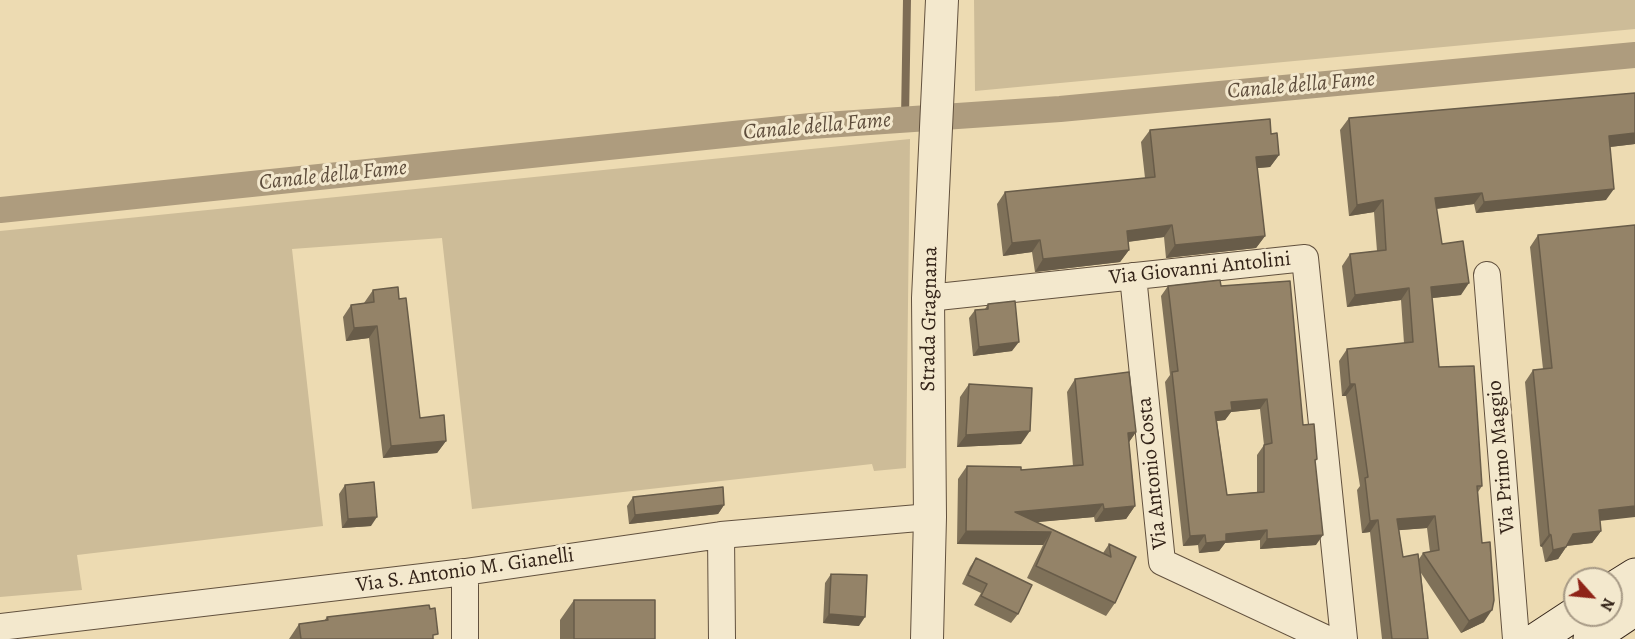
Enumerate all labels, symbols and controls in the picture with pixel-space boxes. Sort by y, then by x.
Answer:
water label: Canale della Fame [1226,66,1376,106]
water label: Canale della Fame [742,107,892,147]
water label: Canale della Fame [258,155,408,197]
street label: Strada Gragnana [916,246,944,392]
street label: Via Giovanni Antolini [1108,247,1292,291]
street label: Via Primo Maggio [1483,379,1521,535]
street label: Via Antonio Costa [1132,396,1174,550]
street label: Via S. Antonio M. Gianelli [354,543,576,599]
north arrow [1563,567,1623,627]
text: N [1595,594,1620,614]

